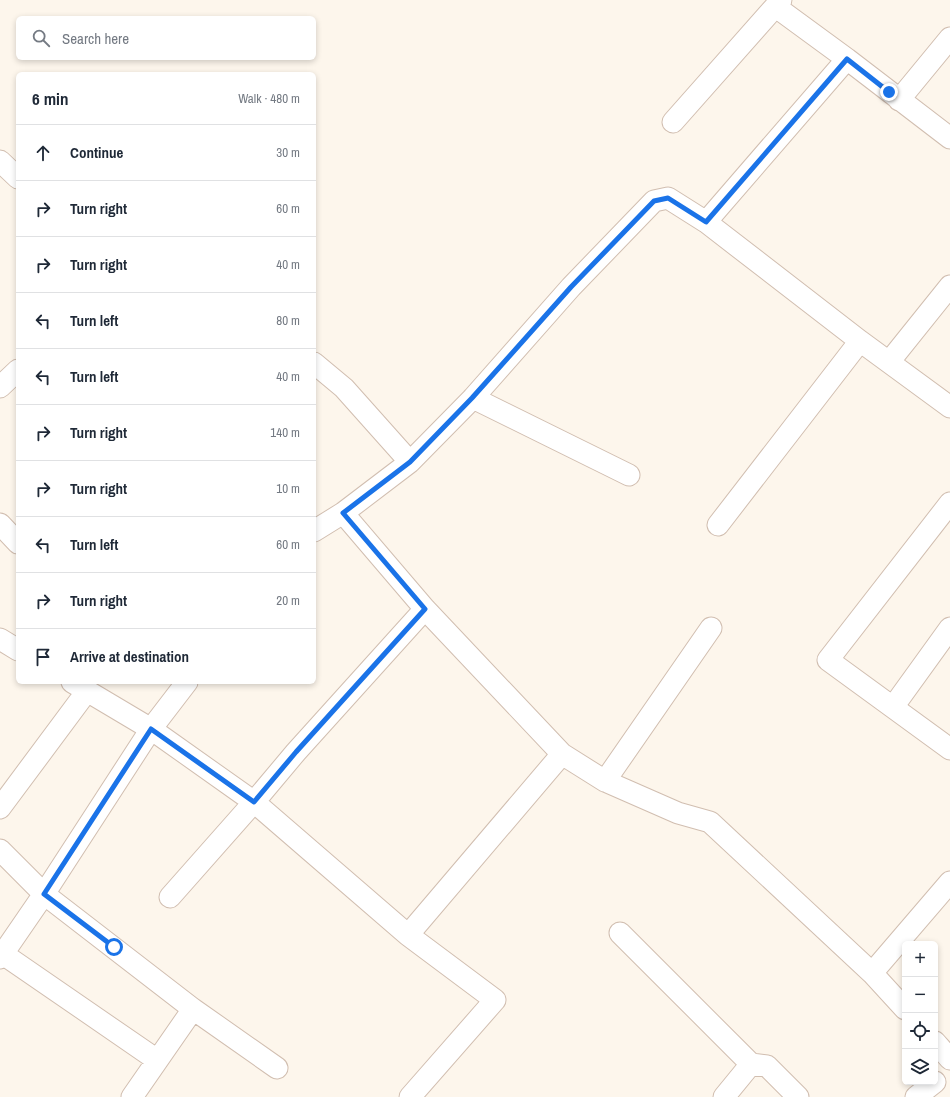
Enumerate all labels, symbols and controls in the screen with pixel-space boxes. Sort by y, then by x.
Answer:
search box [16,16,316,60]
icon: search [30,27,52,49]
text: Search here [62,28,129,49]
route end [880,83,898,101]
text: 6 min [32,87,68,110]
text: Walk · 480 m [238,90,300,107]
icon: ahead [32,142,54,164]
text: Continue [70,142,123,163]
text: 30 m [276,144,300,161]
icon: right [32,198,54,220]
text: Turn right [70,198,127,219]
text: 60 m [276,200,300,217]
icon: right [32,254,54,276]
text: Turn right [70,254,127,275]
text: 40 m [276,256,300,273]
icon: left [32,310,54,332]
text: Turn left [70,310,118,331]
text: 80 m [276,312,300,329]
icon: left [32,366,54,388]
text: Turn left [70,366,118,387]
text: 40 m [276,368,300,385]
icon: right [32,422,54,444]
text: Turn right [70,422,127,443]
text: 140 m [270,424,300,441]
icon: right [32,478,54,500]
text: Turn right [70,478,127,499]
text: 10 m [276,480,300,497]
icon: left [32,534,54,556]
text: Turn left [70,534,118,555]
text: 60 m [276,536,300,553]
icon: right [32,590,54,612]
text: Turn right [70,590,127,611]
text: 20 m [276,592,300,609]
icon: arrive [32,646,54,668]
text: Arrive at destination [70,646,189,667]
route start [105,938,123,956]
map controls [902,941,938,1085]
button: + [902,941,938,977]
button: − [902,977,938,1013]
button: locate [902,1013,938,1049]
button: layers [902,1049,938,1085]

